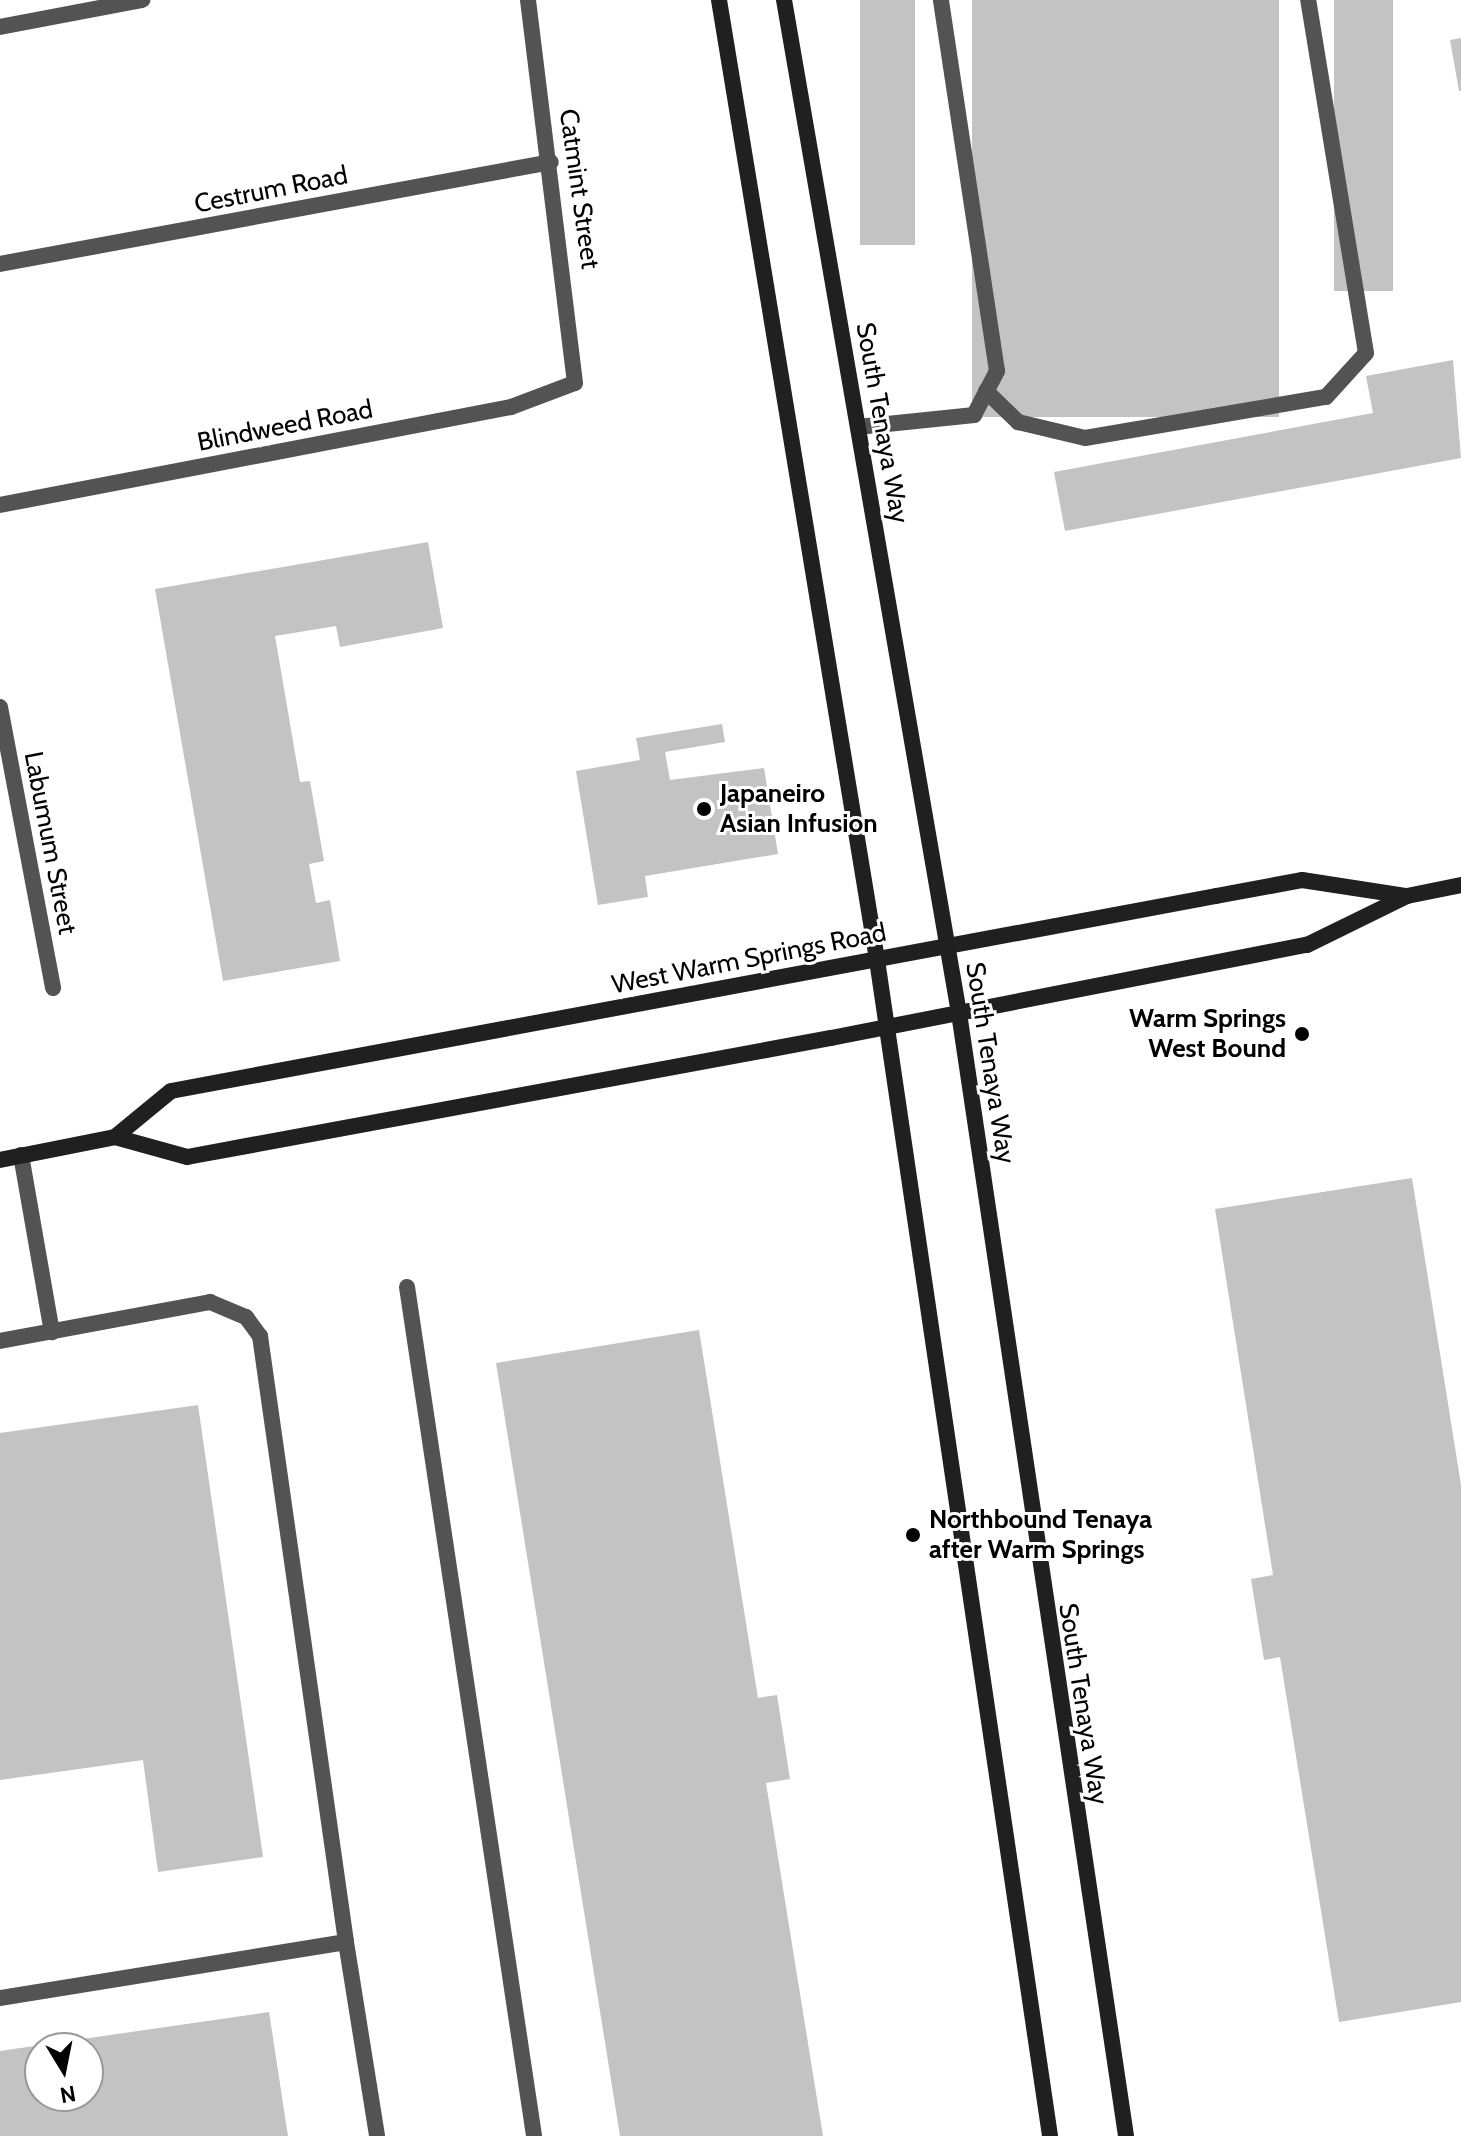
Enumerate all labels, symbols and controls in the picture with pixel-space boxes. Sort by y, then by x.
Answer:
street label: Catmint Street [552,107,606,271]
street label: Cestrum Road [192,160,350,220]
street label: South Tenaya Way [849,320,915,526]
street label: Blindweed Road [195,394,375,458]
street label: Labumum Street [17,749,83,937]
place label: Japaneiro Asian Infusion [720,778,878,840]
marker: Japaneiro Asian Infusion [695,800,713,818]
street label: West Warm Springs Road [609,917,889,1001]
street label: South Tenaya Way [959,960,1021,1166]
place label: Warm Springs West Bound [1129,1003,1286,1064]
marker: Warm Springs West Bound [1293,1025,1311,1043]
place label: Northbound Tenaya after Warm Springs [929,1504,1152,1566]
marker: Northbound Tenaya after Warm Springs [904,1526,922,1544]
street label: South Tenaya Way [1052,1601,1114,1807]
north arrow [24,2032,104,2112]
text: N [58,2080,78,2109]

